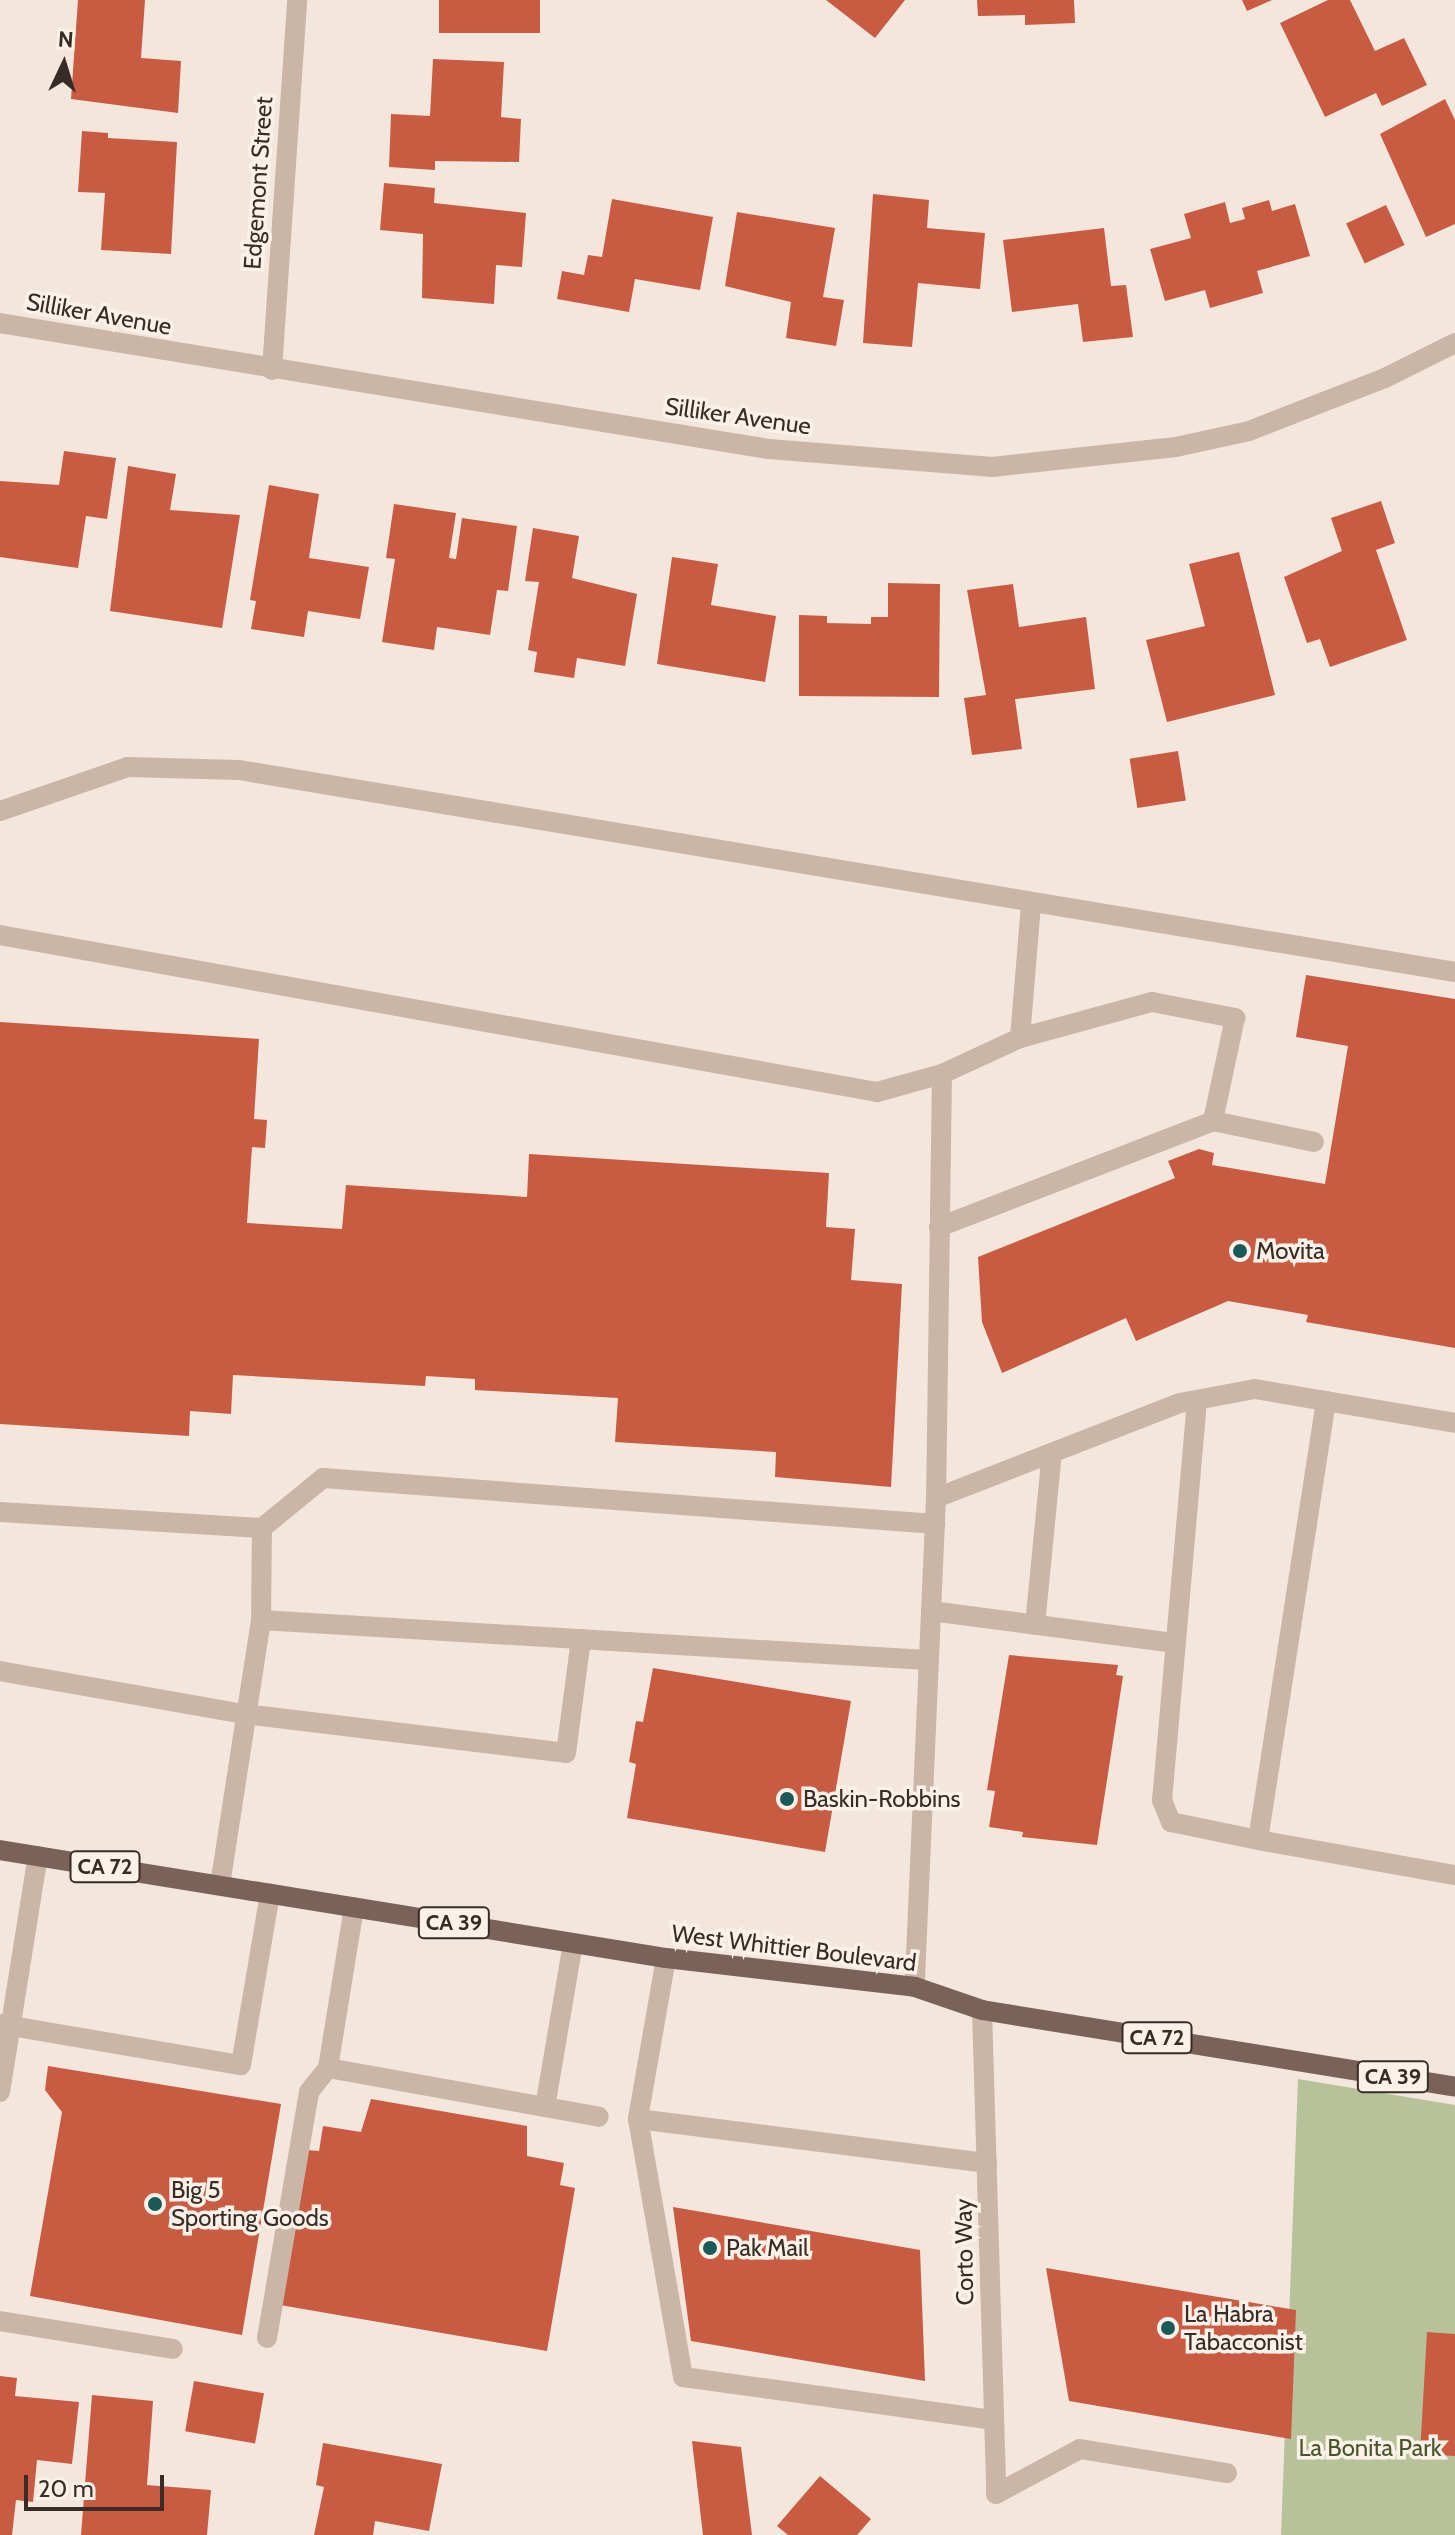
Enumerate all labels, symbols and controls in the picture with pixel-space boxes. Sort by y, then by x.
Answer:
north arrow [24,24,104,104]
text: N [57,26,74,54]
street label: Edgemont Street [238,96,278,270]
street label: Silliker Avenue [24,287,174,341]
street label: Silliker Avenue [663,392,813,440]
place label: Movita [1256,1237,1325,1265]
marker: Movita [1231,1242,1249,1260]
place label: Baskin-Robbins [803,1785,961,1813]
marker: Baskin-Robbins [778,1790,796,1808]
road number: CA 72 [69,1849,141,1885]
road number: CA 39 [416,1905,492,1941]
street label: West Whittier Boulevard [670,1919,918,1977]
road number: CA 72 [1121,2020,1193,2056]
road number: CA 39 [1355,2059,1431,2095]
place label: Big 5 Sporting Goods [171,2176,329,2232]
marker: Big 5 Sporting Goods [146,2195,164,2213]
street label: Corto Way [949,2198,979,2306]
place label: Pak Mail [726,2234,809,2262]
marker: Pak Mail [701,2239,719,2257]
place label: La Habra Tabacconist [1184,2300,1303,2356]
marker: La Habra Tabacconist [1159,2319,1177,2337]
park label: La Bonita Park [1298,2434,1442,2462]
scale bar [28,2459,168,2509]
text: 20 m [38,2474,94,2503]

